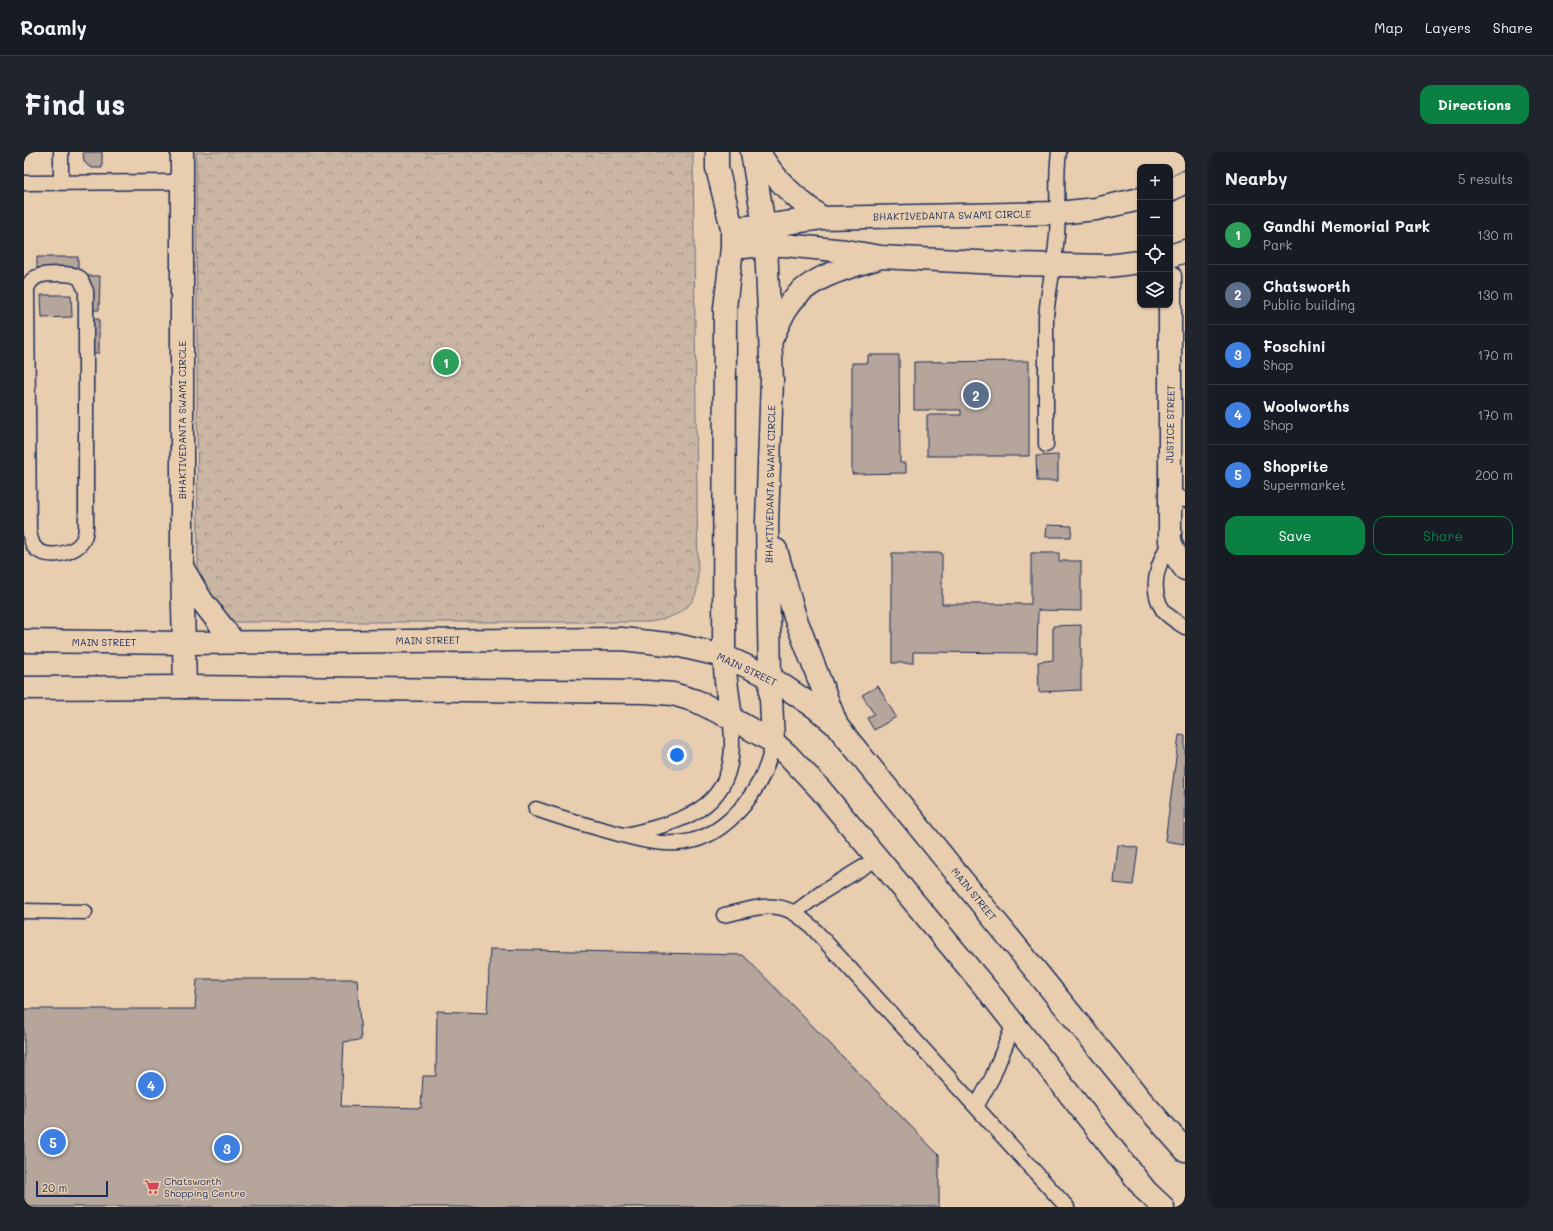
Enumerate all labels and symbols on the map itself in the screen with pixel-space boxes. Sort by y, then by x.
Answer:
street label: BHAKTIVEDANTA SWAMI CIRCLE [873,207,1031,223]
street label: BHAKTIVEDANTA SWAMI CIRCLE [175,341,189,499]
pin: 1 [433,347,459,377]
pin: 2 [963,380,989,410]
street label: JUSTICE STREET [1162,384,1178,463]
street label: BHAKTIVEDANTA SWAMI CIRCLE [762,405,778,563]
street label: MAIN STREET [396,632,461,648]
street label: MAIN STREET [72,635,137,649]
street label: MAIN STREET [715,649,780,689]
your location [667,745,687,765]
street label: MAIN STREET [948,865,1000,924]
pin: 4 [138,1070,164,1100]
pin: 5 [40,1127,66,1157]
pin: 3 [214,1133,240,1163]
place label: Chatsworth Shopping Centre [164,1174,246,1200]
supermarket icon: Chatsworth Shopping Centre [143,1178,161,1196]
scale bar [36,1179,108,1198]

